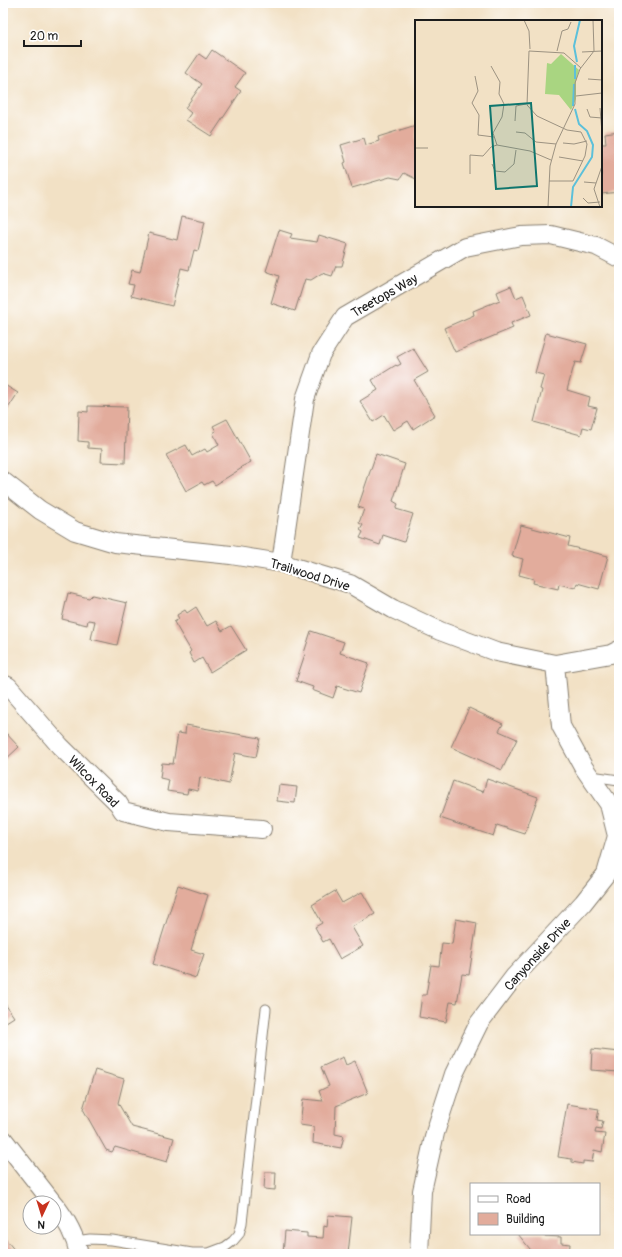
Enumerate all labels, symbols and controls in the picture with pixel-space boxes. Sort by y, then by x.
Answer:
inset map [415,20,602,207]
scale bar [24,22,81,48]
text: 20 m [30,29,59,44]
street label: Treetops Way [349,270,421,321]
street label: Trailwood Drive [268,555,352,595]
street label: Wilcox Road [65,752,122,811]
street label: Canyonside Drive [501,915,575,994]
legend [470,1183,600,1235]
text: Road [506,1192,531,1207]
north arrow [22,1195,62,1235]
text: Building [506,1212,545,1227]
text: N [37,1218,46,1231]

